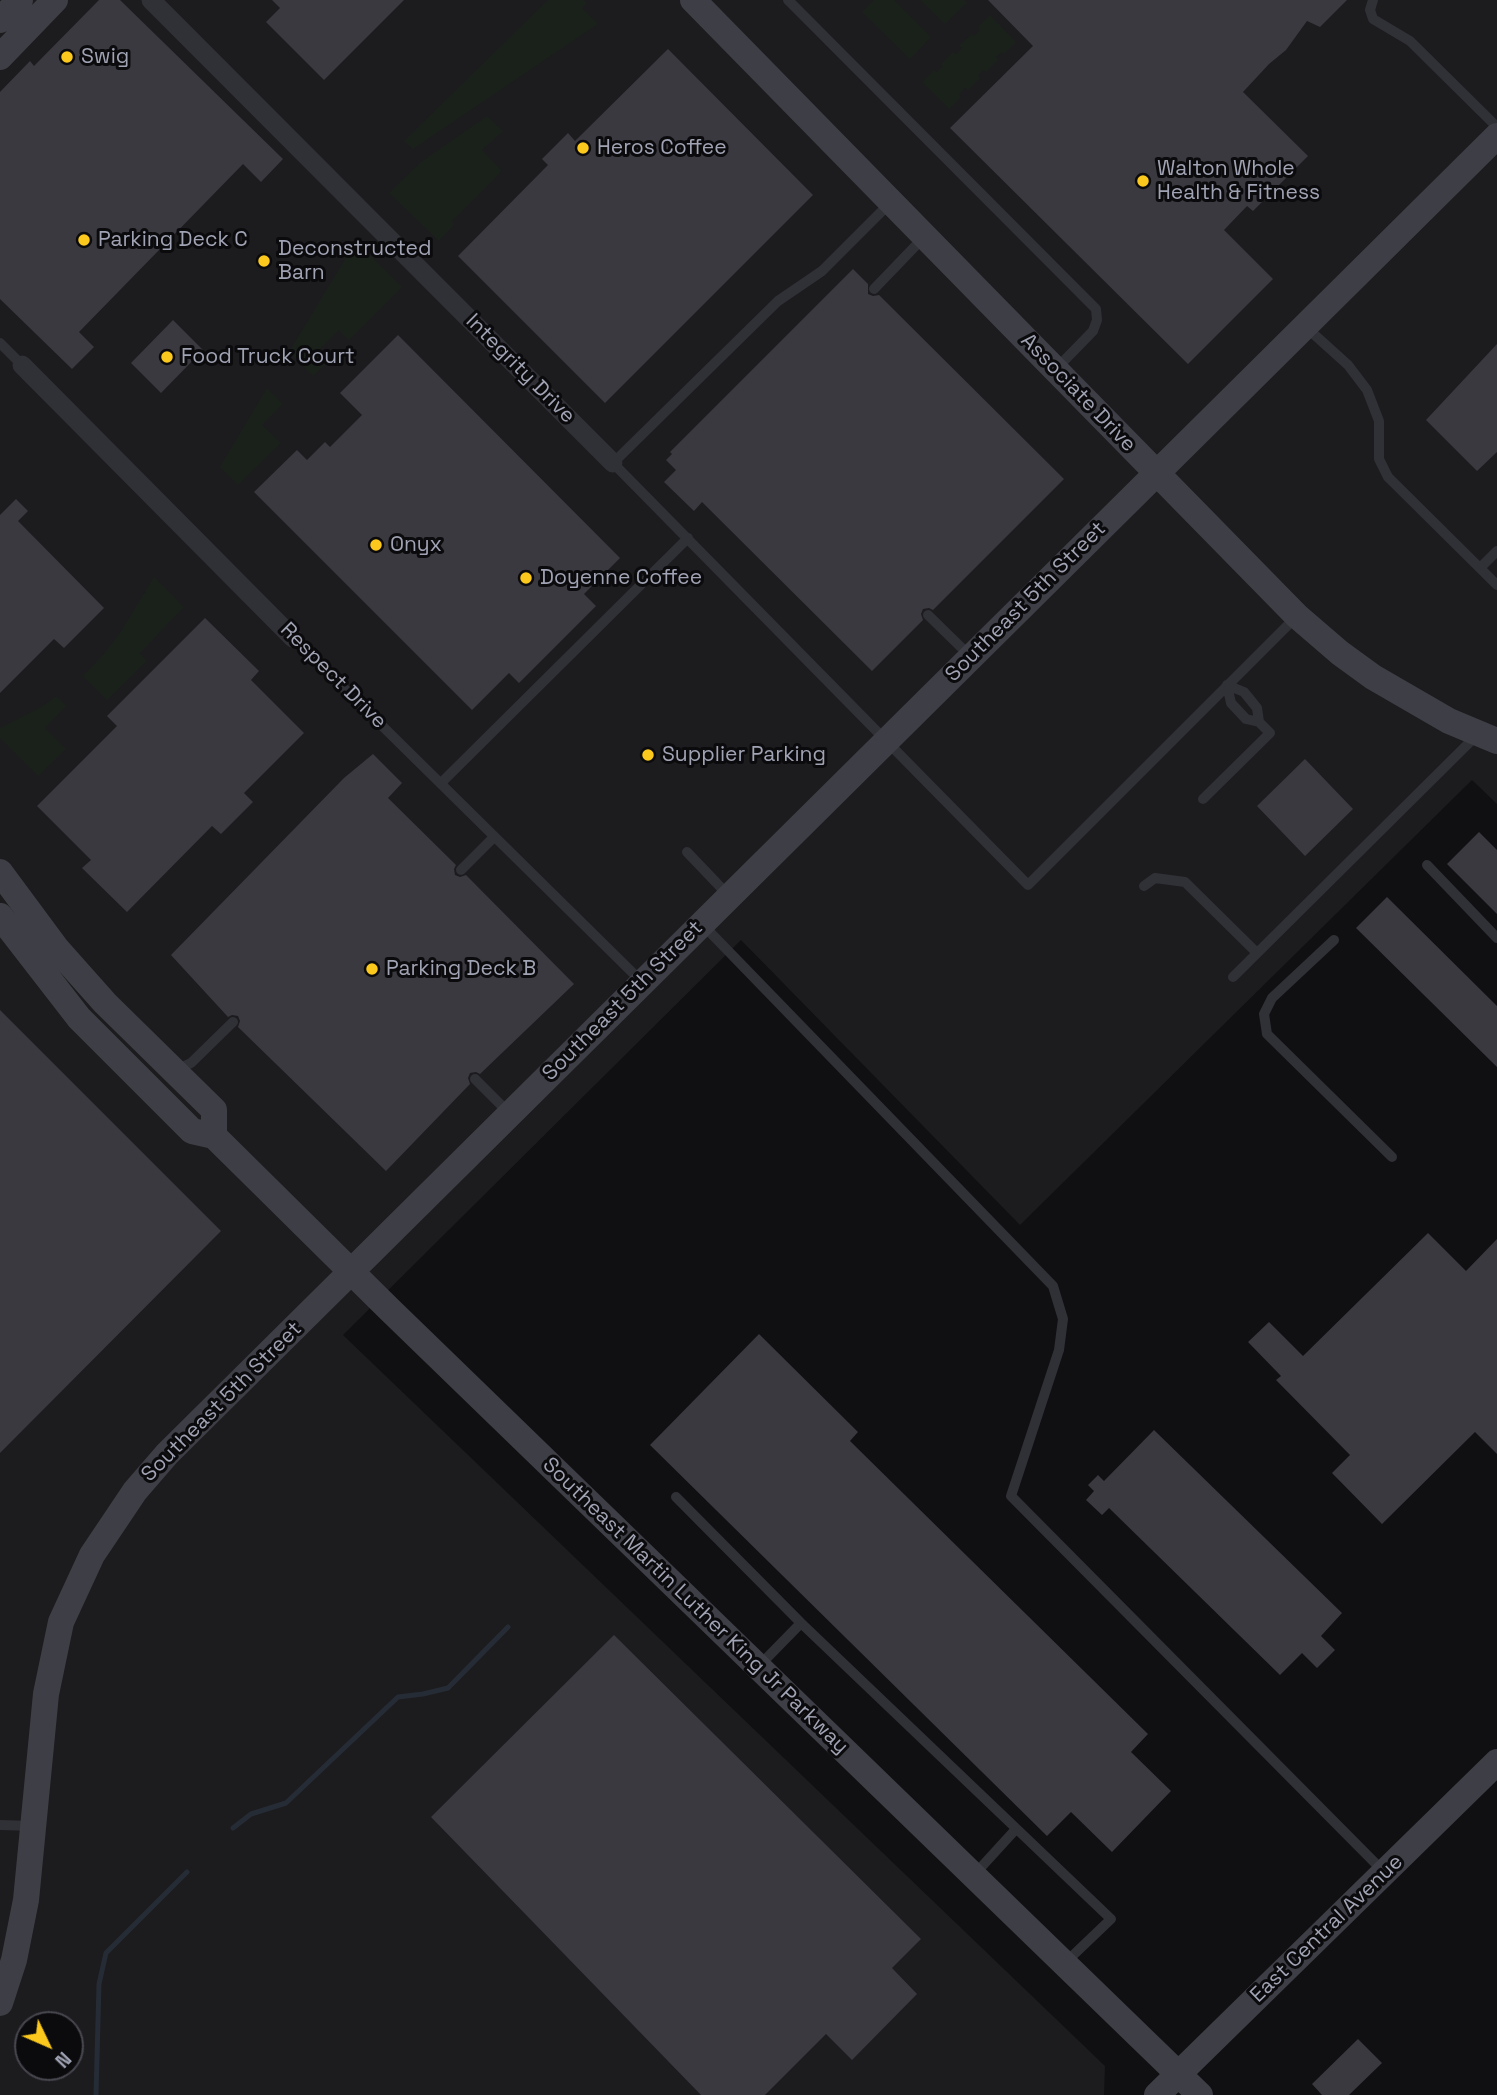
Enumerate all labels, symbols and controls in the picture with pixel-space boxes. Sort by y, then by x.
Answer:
place label: Swig [81,44,129,70]
marker: Swig [59,49,75,65]
place label: Heros Coffee [597,135,727,161]
marker: Heros Coffee [575,140,591,156]
place label: Walton Whole Health & Fitness [1157,156,1320,206]
marker: Walton Whole Health & Fitness [1135,173,1151,189]
place label: Parking Deck C [98,227,248,253]
marker: Parking Deck C [76,232,92,248]
place label: Deconstructed Barn [278,236,431,286]
marker: Deconstructed Barn [256,253,272,269]
street label: Integrity Drive [460,309,580,429]
street label: Associate Drive [1015,329,1141,457]
place label: Food Truck Court [181,344,355,370]
marker: Food Truck Court [159,349,175,365]
street label: Southeast 5th Street [941,517,1111,687]
place label: Onyx [390,532,442,558]
marker: Onyx [368,537,384,553]
place label: Doyenne Coffee [540,565,702,591]
marker: Doyenne Coffee [518,570,534,586]
street label: Respect Drive [275,618,391,734]
place label: Supplier Parking [662,742,826,768]
marker: Supplier Parking [640,747,656,763]
street label: Southeast 5th Street [538,916,708,1086]
place label: Parking Deck B [386,956,536,982]
marker: Parking Deck B [364,961,380,977]
street label: Southeast 5th Street [137,1317,307,1487]
street label: Southeast Martin Luther King Jr Parkway [537,1453,853,1759]
street label: East Central Avenue [1246,1850,1408,2008]
north arrow [14,2011,84,2081]
text: N [50,2046,76,2073]

